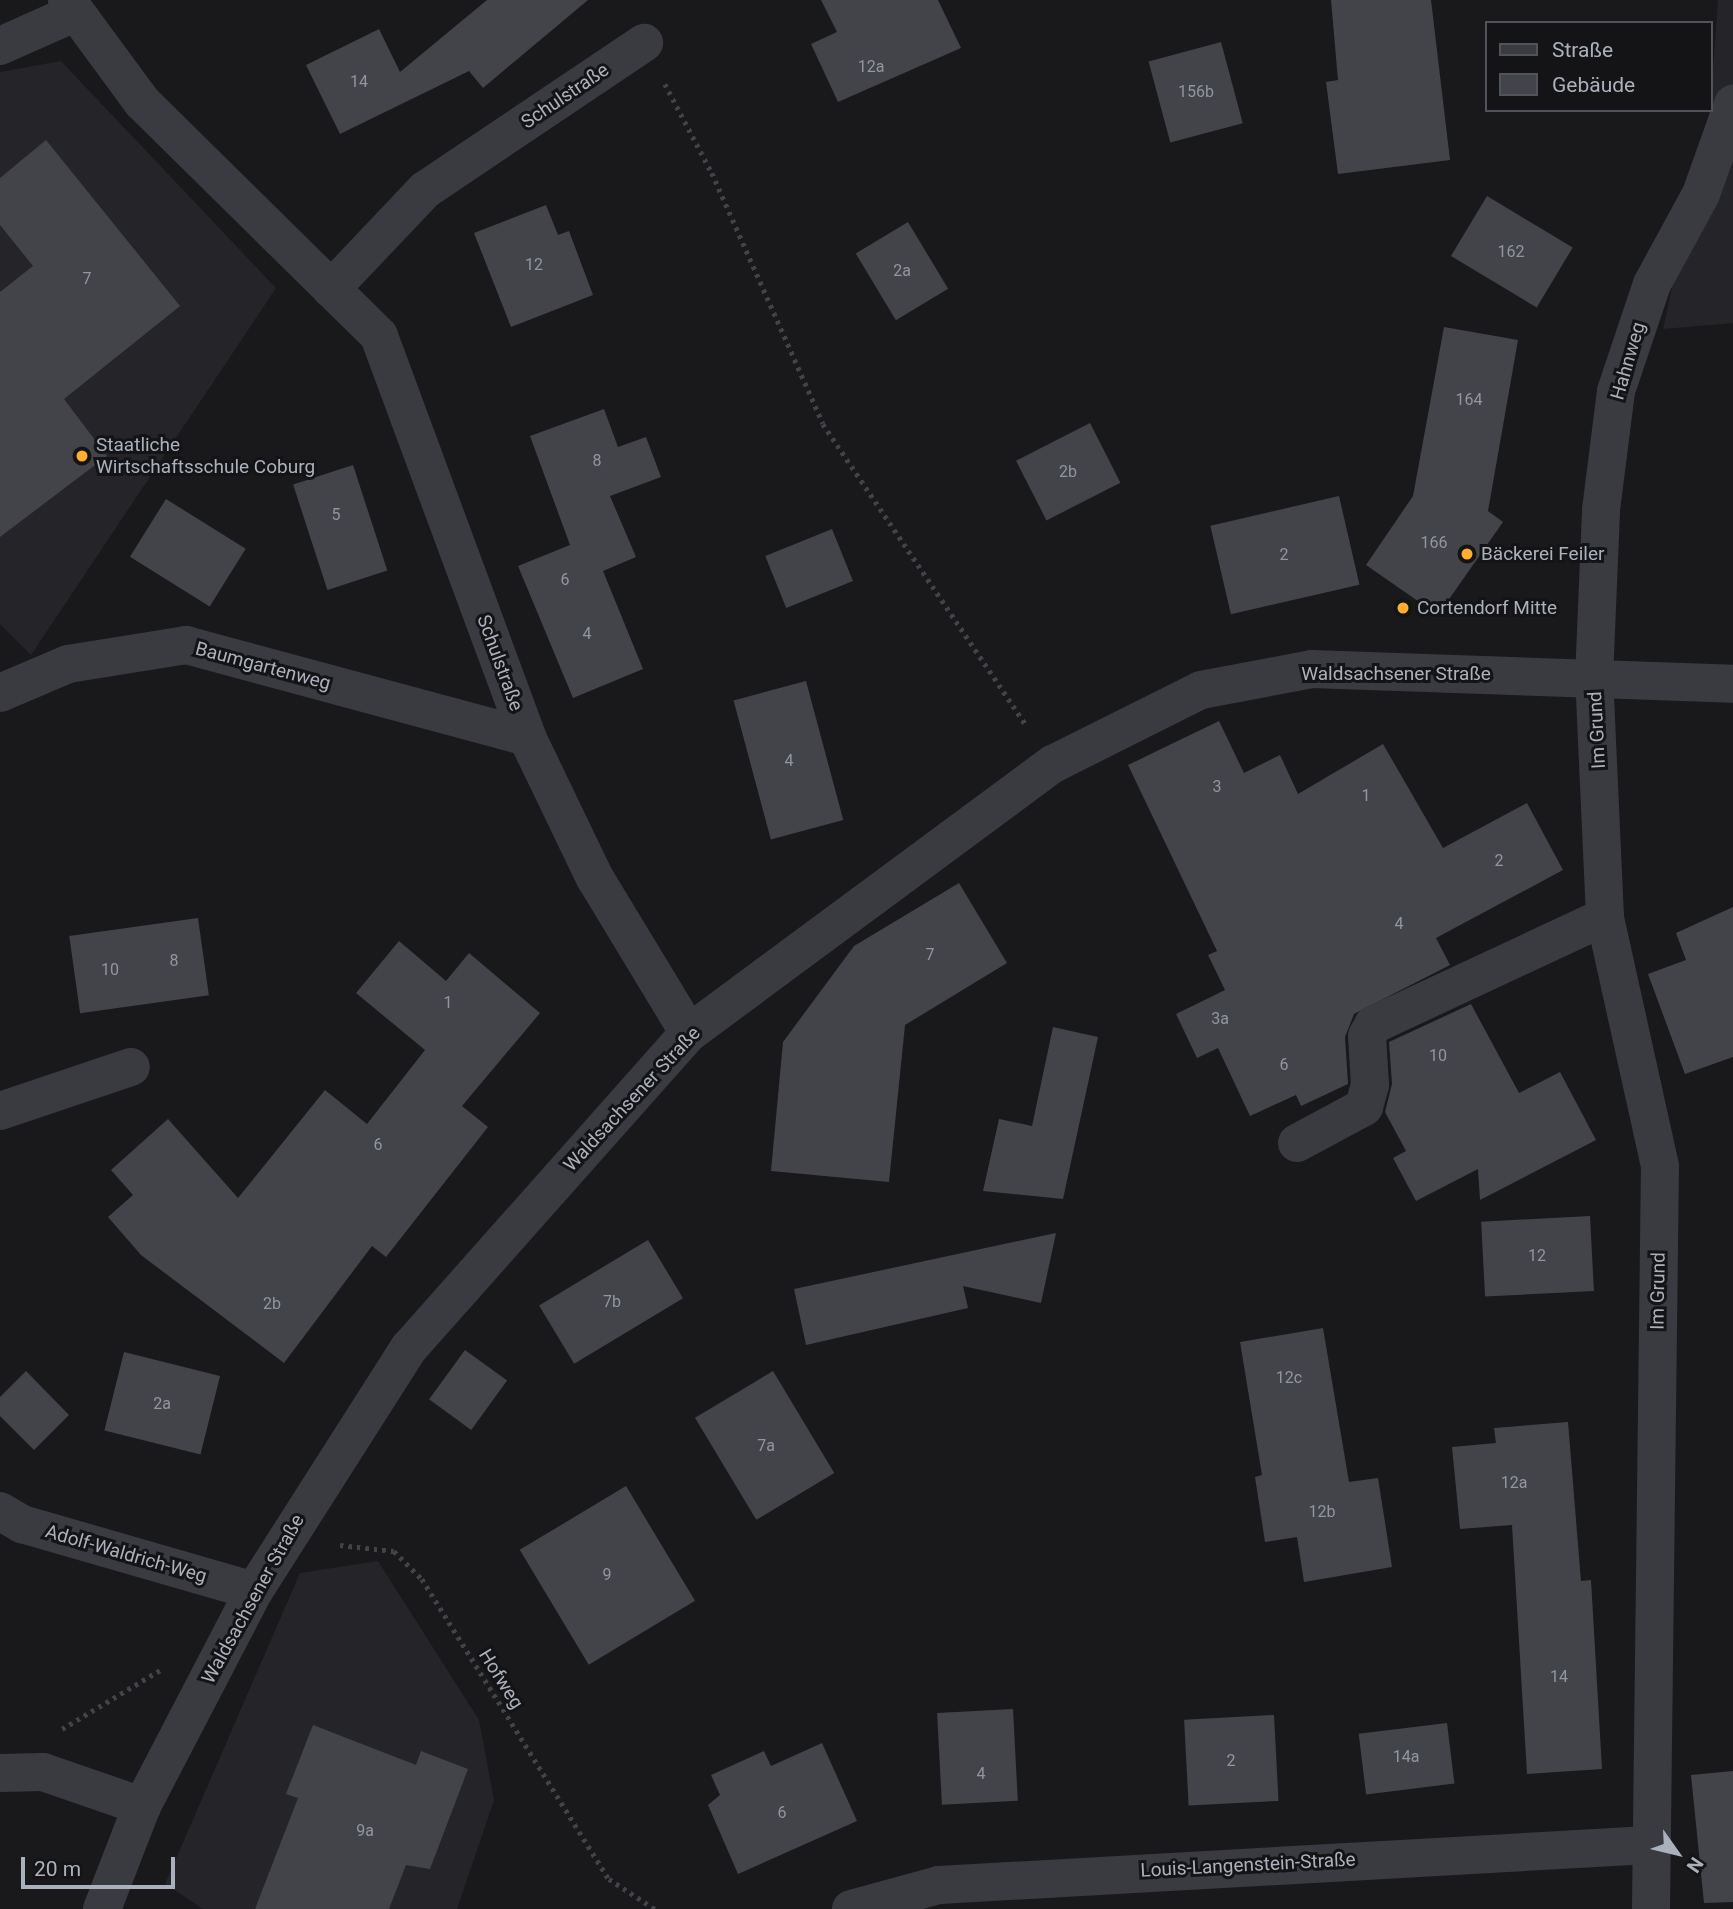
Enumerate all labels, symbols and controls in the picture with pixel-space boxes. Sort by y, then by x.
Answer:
legend [1484,21,1712,112]
text: Straße [1552,38,1613,62]
house number: 12a [858,57,884,77]
street label: Schulstraße [517,58,613,134]
house number: 14 [350,72,368,92]
text: Gebäude [1552,73,1635,97]
house number: 156b [1178,82,1214,102]
house number: 162 [1498,242,1524,262]
house number: 12 [525,255,543,275]
house number: 2a [893,261,911,281]
house number: 7 [83,269,91,289]
street label: Hahnweg [1606,319,1650,403]
house number: 164 [1456,390,1482,410]
place label: Staatliche Wirtschaftsschule Coburg [96,434,315,478]
marker: Staatliche Wirtschaftsschule Coburg [74,448,90,464]
house number: 8 [593,451,601,471]
house number: 2b [1059,462,1077,482]
house number: 5 [332,505,340,525]
house number: 166 [1421,533,1447,553]
place label: Bäckerei Feiler [1481,543,1604,565]
house number: 2 [1280,545,1288,565]
marker: Bäckerei Feiler [1459,546,1475,562]
house number: 6 [561,570,569,590]
place label: Cortendorf Mitte [1417,597,1557,619]
marker: Cortendorf Mitte [1395,600,1411,616]
street label: Schulstraße [472,612,528,714]
house number: 4 [583,624,591,644]
street label: Baumgartenweg [193,637,333,695]
street label: Waldsachsener Straße [1301,663,1491,685]
street label: Im Grund [1584,691,1610,769]
house number: 4 [785,751,793,771]
house number: 3 [1213,777,1221,797]
house number: 1 [1362,786,1370,806]
house number: 2 [1495,851,1503,871]
house number: 4 [1395,914,1403,934]
house number: 7 [926,945,934,965]
house number: 8 [170,951,178,971]
house number: 10 [101,960,119,980]
house number: 1 [444,993,452,1013]
house number: 3a [1211,1009,1229,1029]
street label: Waldsachsener Straße [559,1022,705,1176]
house number: 10 [1429,1046,1447,1066]
house number: 6 [1280,1055,1288,1075]
house number: 6 [374,1135,382,1155]
house number: 12 [1528,1246,1546,1266]
street label: Im Grund [1646,1252,1670,1330]
house number: 7b [603,1292,621,1312]
house number: 2b [263,1294,281,1314]
house number: 12c [1276,1368,1302,1388]
house number: 2a [153,1394,171,1414]
house number: 7a [757,1436,775,1456]
house number: 12a [1501,1473,1527,1493]
house number: 12b [1309,1502,1335,1522]
street label: Waldsachsener Straße [197,1511,309,1687]
street label: Adolf-Waldrich-Weg [43,1520,209,1588]
house number: 9 [603,1565,611,1585]
street label: Hofweg [474,1645,528,1713]
house number: 14 [1550,1667,1568,1687]
house number: 14a [1393,1747,1419,1767]
house number: 2 [1227,1751,1235,1771]
house number: 4 [977,1764,985,1784]
house number: 6 [778,1803,786,1823]
north arrow [1642,1818,1712,1888]
house number: 9a [356,1821,374,1841]
scale bar [24,1842,178,1886]
street label: Louis-Langenstein-Straße [1140,1848,1356,1882]
text: N [1682,1853,1708,1877]
text: 20 m [34,1857,81,1881]

